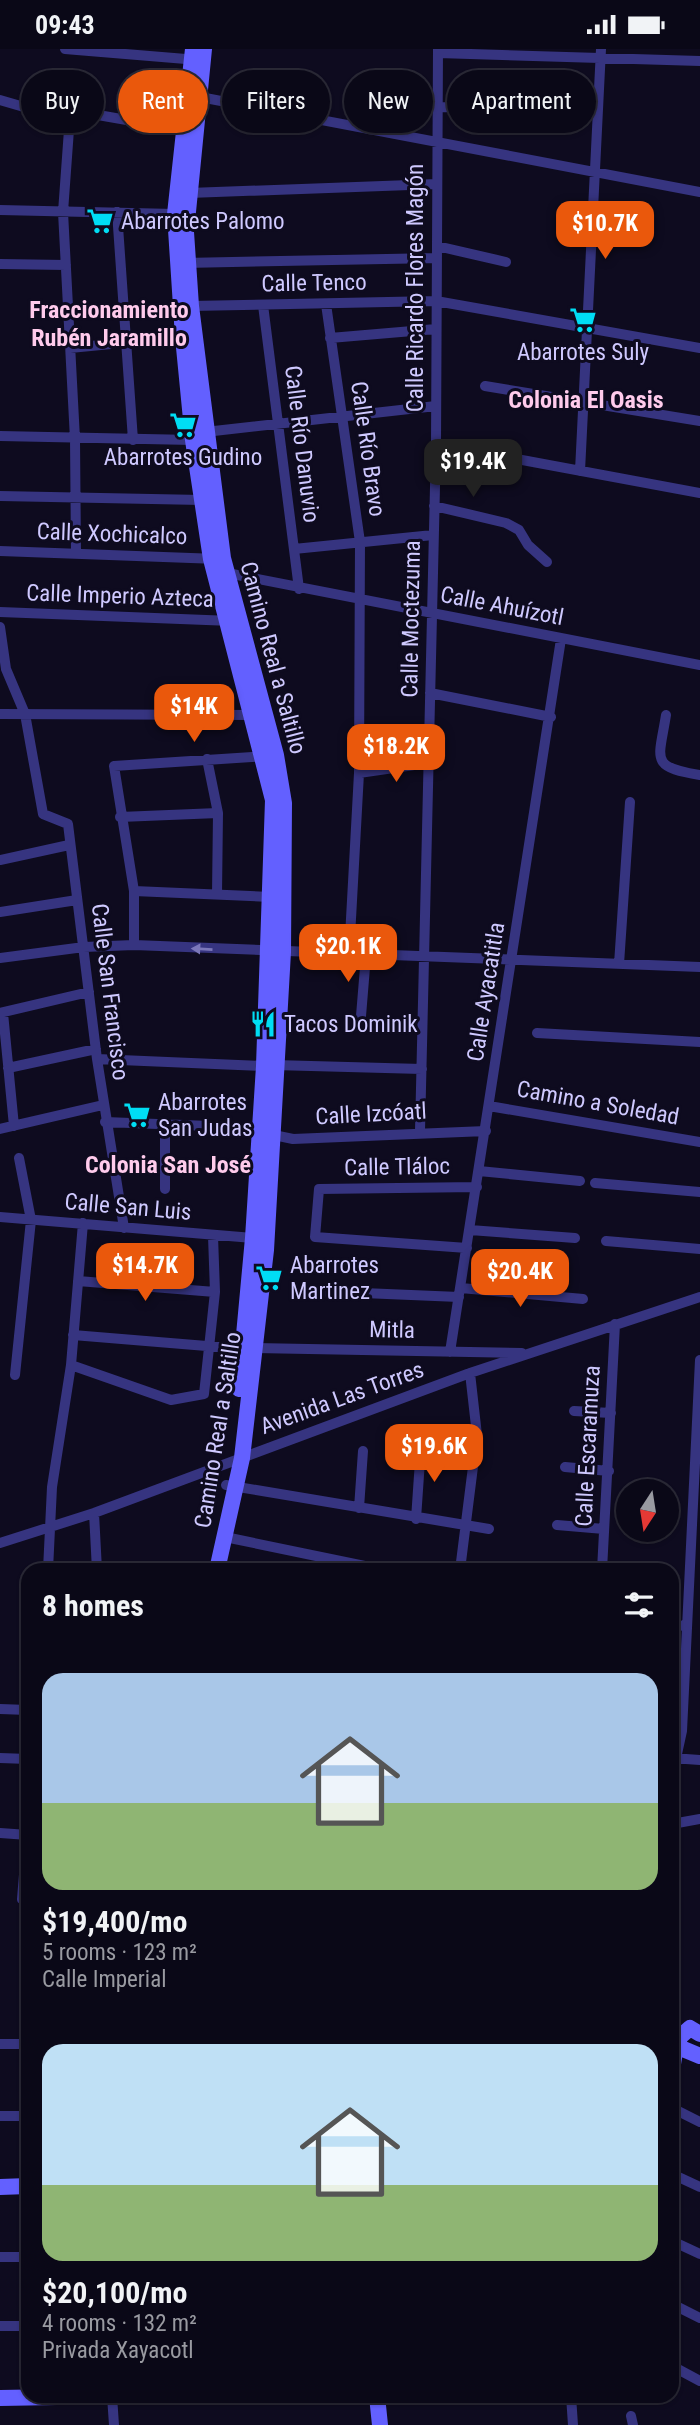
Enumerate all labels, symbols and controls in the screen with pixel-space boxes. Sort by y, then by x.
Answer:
text: 09:43 [35,10,95,40]
chip: Buy [21,70,104,133]
chip: Rent [118,70,208,133]
chip: Filters [222,70,330,133]
chip: New [344,70,433,133]
chip: Apartment [447,70,596,133]
street label: Calle Ricardo Flores Magón [402,164,429,412]
pin: $10.7K [548,201,662,261]
supermarket icon: Abarrotes Palomo [85,206,115,236]
place label: Abarrotes Palomo [121,208,285,235]
text: $10.7K [572,210,638,237]
street label: Calle Tenco [261,269,367,297]
district label: Fraccionamiento Rubén Jaramillo [29,296,189,352]
supermarket icon: Abarrotes Suly [568,305,598,335]
place label: Abarrotes Suly [517,339,650,366]
street label: Calle Río Danuvio [279,364,325,524]
street label: Calle Río Bravo [345,380,391,518]
district label: Colonia El Oasis [508,386,664,414]
supermarket icon: Abarrotes Gudino [168,410,198,440]
pin: $19.4K [416,440,530,499]
place label: Abarrotes Gudino [104,444,262,471]
text: $19.4K [440,448,506,475]
street label: Calle Xochicalco [36,518,188,550]
street label: Calle Moctezuma [396,540,426,698]
street label: Camino Real a Saltillo [234,559,312,757]
street label: Calle Imperio Azteca [26,579,214,613]
street label: Calle Ahuízotl [438,581,566,631]
pin: $14K [153,685,235,744]
text: $14K [170,693,218,720]
pin: $18.2K [339,725,453,784]
text: $18.2K [363,733,429,760]
street label: Calle San Francisco [86,902,134,1082]
street label: Calle Ayacatitla [462,920,510,1064]
pin: $20.1K [291,925,405,984]
text: $20.1K [315,933,381,960]
one-way arrow [191,943,213,954]
restaurant icon: Tacos Dominik [248,1009,278,1039]
place label: Tacos Dominik [284,1011,418,1038]
street label: Camino a Soledad [515,1075,681,1131]
place label: Abarrotes San Judas [158,1089,253,1142]
street label: Calle Izcóatl [315,1098,427,1130]
supermarket icon: Abarrotes San Judas [122,1100,152,1130]
district label: Colonia San José [85,1151,251,1179]
street label: Calle Tláloc [344,1153,450,1181]
street label: Calle San Luis [63,1188,193,1226]
pin: $14.7K [88,1243,202,1303]
pin: $20.4K [463,1249,577,1309]
text: $14.7K [112,1252,178,1279]
place label: Abarrotes Martinez [290,1252,379,1305]
text: $20.4K [487,1258,553,1285]
supermarket icon: Abarrotes Martinez [254,1263,284,1293]
street label: Mitla [369,1316,415,1344]
street label: Camino Real a Saltillo [189,1330,247,1530]
street label: Avenida Las Torres [257,1356,427,1440]
street label: Calle Escaramuza [570,1365,606,1527]
pin: $19.6K [377,1425,491,1484]
text: $19.6K [401,1433,467,1460]
north arrow [616,1479,679,1542]
map controls [616,1479,679,1542]
icon: filters [620,1586,658,1624]
text: 8 homes [42,1588,144,1623]
icon: home [287,1718,413,1844]
text: $19,400/mo [42,1904,187,1939]
text: 5 rooms · 123 m² [42,1939,197,1966]
text: Calle Imperial [42,1966,166,1993]
icon: home [287,2089,413,2215]
text: $20,100/mo [42,2275,187,2310]
text: 4 rooms · 132 m² [42,2310,197,2337]
text: Privada Xayacotl [42,2337,194,2364]

